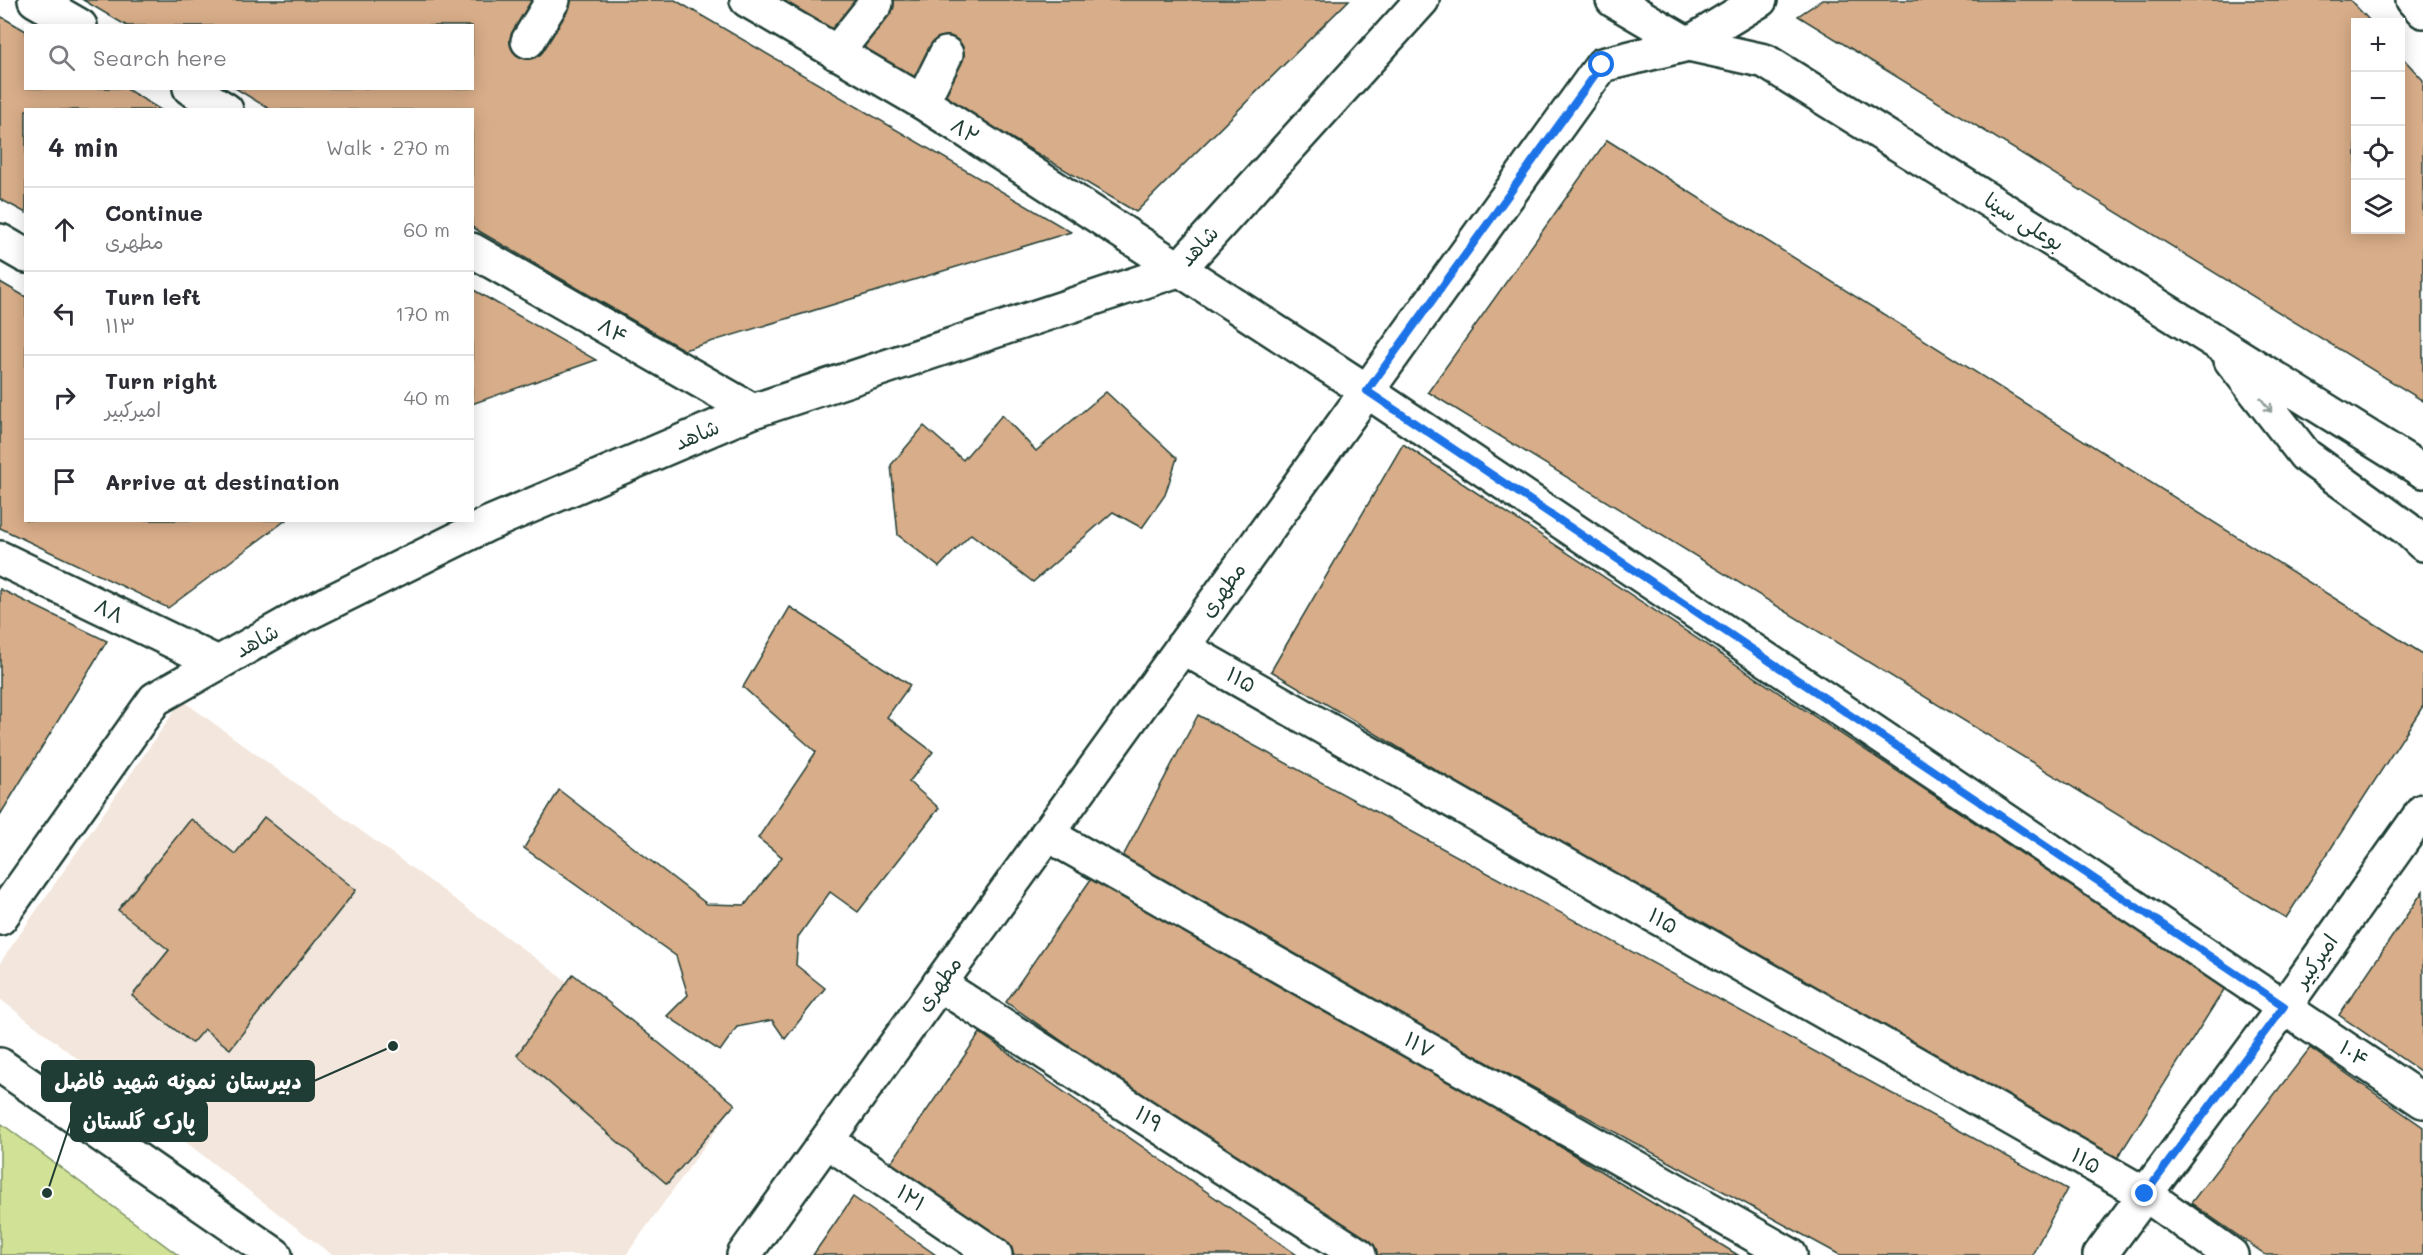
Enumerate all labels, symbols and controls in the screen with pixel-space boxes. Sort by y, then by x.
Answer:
map controls [2351,18,2405,234]
button: + [2351,18,2405,72]
search box [24,24,474,90]
icon: search [45,41,78,74]
text: Search here [93,43,227,72]
route start [1588,51,1614,77]
button: − [2351,72,2405,126]
street label: ۸۲ [946,111,985,149]
button: locate [2351,126,2405,180]
text: 4 min [48,130,118,164]
text: Walk · 270 m [326,134,450,160]
button: layers [2351,180,2405,234]
street label: بوعلی سینا [1979,186,2070,258]
text: Continue [105,198,203,227]
icon: ahead [48,213,81,246]
text: 60 m [403,216,450,242]
street label: شاهد [1172,219,1223,271]
text: مطهری [105,228,164,254]
text: Turn left [105,282,201,311]
icon: left [48,297,81,330]
text: 170 m [395,300,450,326]
street label: ۸۴ [594,310,634,349]
text: ۱۱۳ [105,312,136,338]
text: Turn right [105,366,217,395]
icon: right [48,381,81,414]
text: 40 m [404,384,450,410]
text: امیرکبیر [105,396,161,422]
one-way arrow [2259,397,2272,413]
street label: شاهد [670,412,723,455]
icon: arrive [48,465,81,498]
text: Arrive at destination [105,467,340,496]
street label: مطهری [1193,556,1251,622]
street label: ۸۸ [91,591,129,628]
street label: شاهد [230,617,283,663]
street label: ۱۱۵ [1222,660,1261,698]
street label: ۱۱۵ [1644,901,1683,939]
street label: امیرکبیر [2286,928,2344,994]
street label: مطهری [909,950,967,1016]
street label: ۱۱۷ [1400,1024,1440,1063]
street label: ۱۰۴ [2335,1033,2375,1072]
callout: دبیرستان نمونه شهید فاضل [42,1061,314,1101]
text: دبیرستان نمونه شهید فاضل [54,1066,302,1095]
street label: ۱۱۹ [1131,1099,1169,1137]
callout: پارک گلستان [71,1101,207,1141]
text: پارک گلستان [83,1106,196,1136]
street label: ۱۱۵ [2067,1141,2106,1179]
street label: ۱۲۱ [892,1177,932,1216]
route end [2131,1180,2157,1206]

